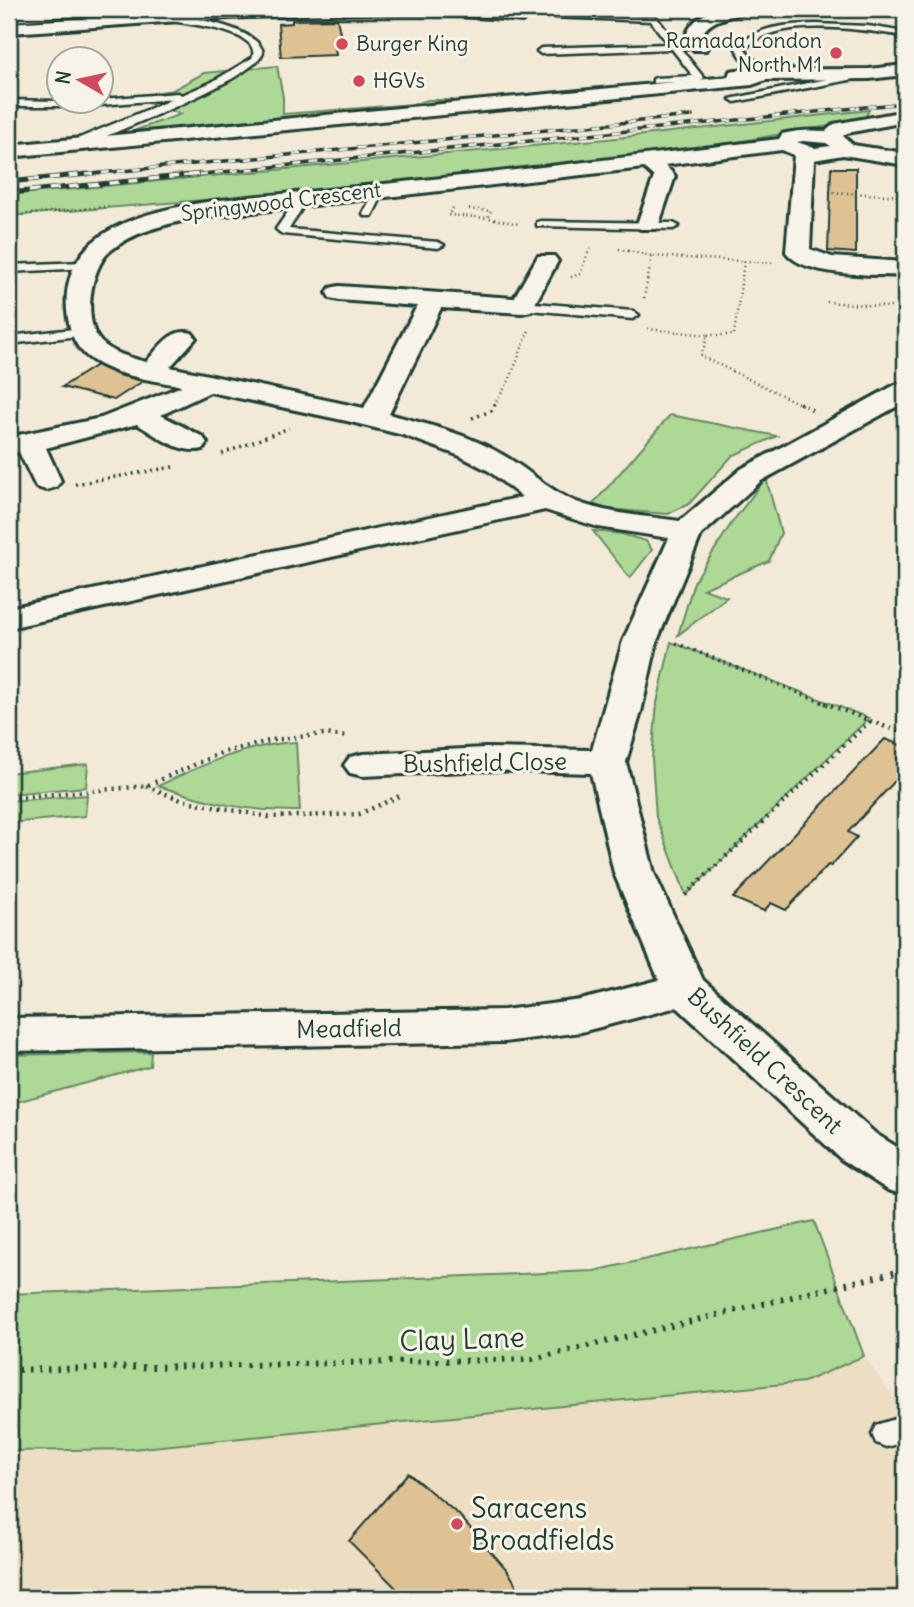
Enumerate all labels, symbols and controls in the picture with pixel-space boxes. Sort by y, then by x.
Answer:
place label: Ramada London North M1 [666,27,822,78]
place label: Burger King [356,30,469,57]
marker: Burger King [334,36,350,52]
marker: Ramada London North M1 [828,45,844,61]
north arrow [46,46,116,116]
place label: HGVs [373,67,425,94]
text: N [50,69,76,86]
marker: HGVs [351,73,367,89]
street label: Springwood Crescent [179,176,383,227]
street label: Bushfield Close [403,746,567,778]
street label: Bushfield Crescent [682,981,849,1140]
street label: Meadfield [296,1012,402,1044]
street label: Clay Lane [399,1319,525,1359]
place label: Saracens Broadfields [471,1490,615,1558]
marker: Saracens Broadfields [449,1516,465,1532]

